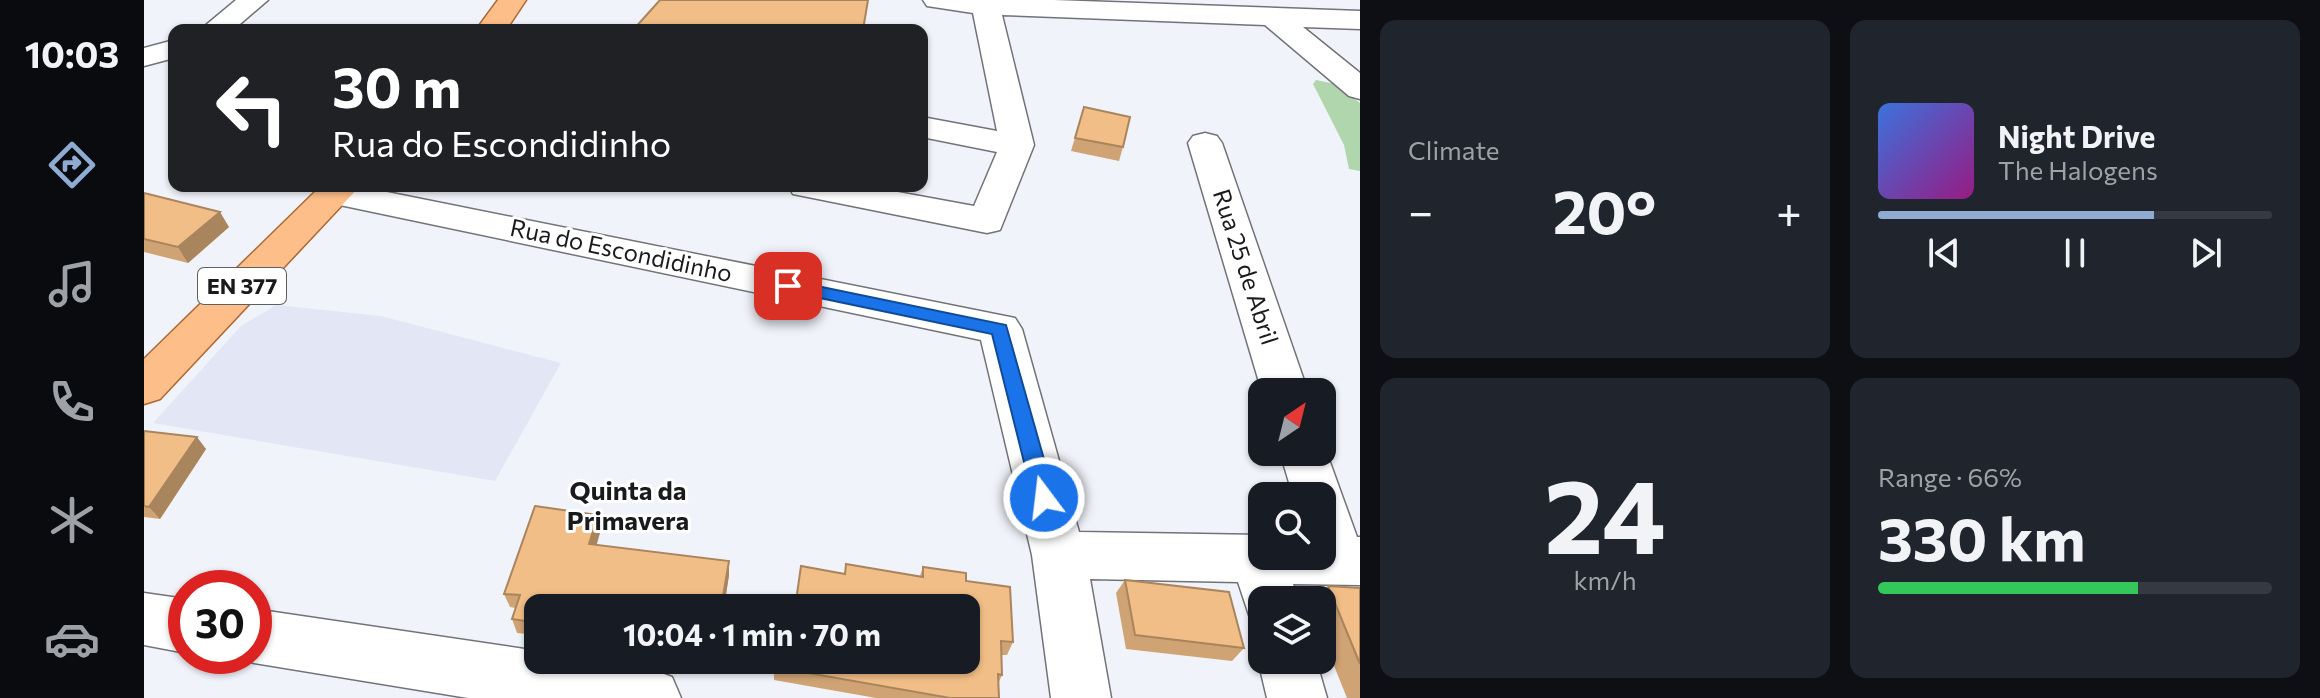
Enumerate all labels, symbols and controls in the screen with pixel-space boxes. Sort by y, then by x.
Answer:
text: 10:03 [25,31,119,75]
text: 30 m [332,51,461,120]
icon: left [200,56,304,160]
text: Night Drive [1998,117,2155,154]
text: Rua do Escondidinho [332,120,671,164]
text: Climate [1408,134,1500,165]
icon: directions [44,137,100,193]
text: The Halogens [1998,154,2158,185]
text: 20° [1553,173,1656,246]
text: − [1408,183,1433,237]
text: + [1776,183,1802,237]
street label: Rua 25 de Abril [1208,185,1285,348]
street label: Rua do Escondidinho [508,212,735,287]
icon: previous [1922,231,1966,275]
icon: pause [2053,231,2097,275]
icon: next [2184,231,2228,275]
pin [754,252,822,320]
icon: music [44,256,100,312]
icon: arrive [766,264,810,308]
road number: EN 377 [198,268,286,304]
icon: phone [44,374,100,430]
north arrow [1248,378,1336,466]
map controls [1248,378,1336,674]
text: 24 [1544,448,1666,575]
position arrow [1002,456,1086,540]
text: Range · 66% [1878,461,2022,492]
district label: Quinta da Primavera [567,474,689,535]
button: search [1248,482,1336,570]
icon: climate [44,492,100,548]
text: 330 km [1878,500,2086,573]
text: km/h [1573,564,1637,595]
speed limit sign: 30 [168,570,272,674]
button: layers [1248,586,1336,674]
icon: car [44,611,100,667]
text: 10:04 · 1 min · 70 m [623,615,881,652]

